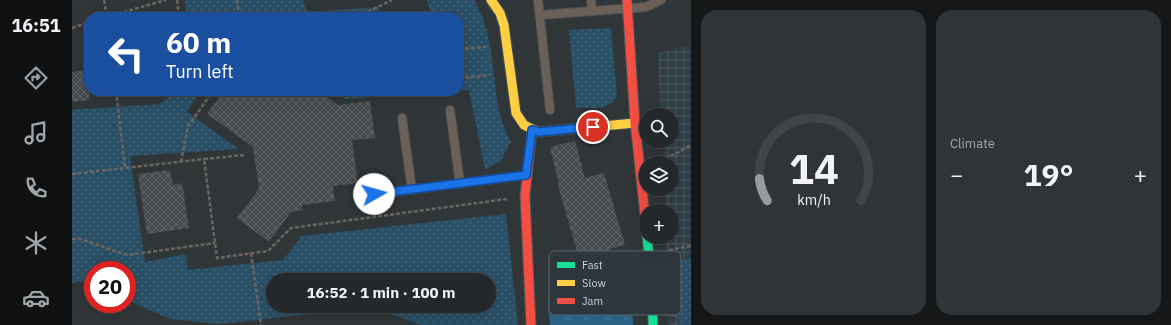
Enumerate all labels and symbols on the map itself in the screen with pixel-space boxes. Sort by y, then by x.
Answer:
pin [576,110,610,144]
position arrow [353,173,395,215]
legend [549,251,681,315]
text: Fast [582,258,603,272]
speed limit sign: 20 [84,261,136,313]
text: Slow [582,276,606,290]
text: Jam [582,294,603,308]

